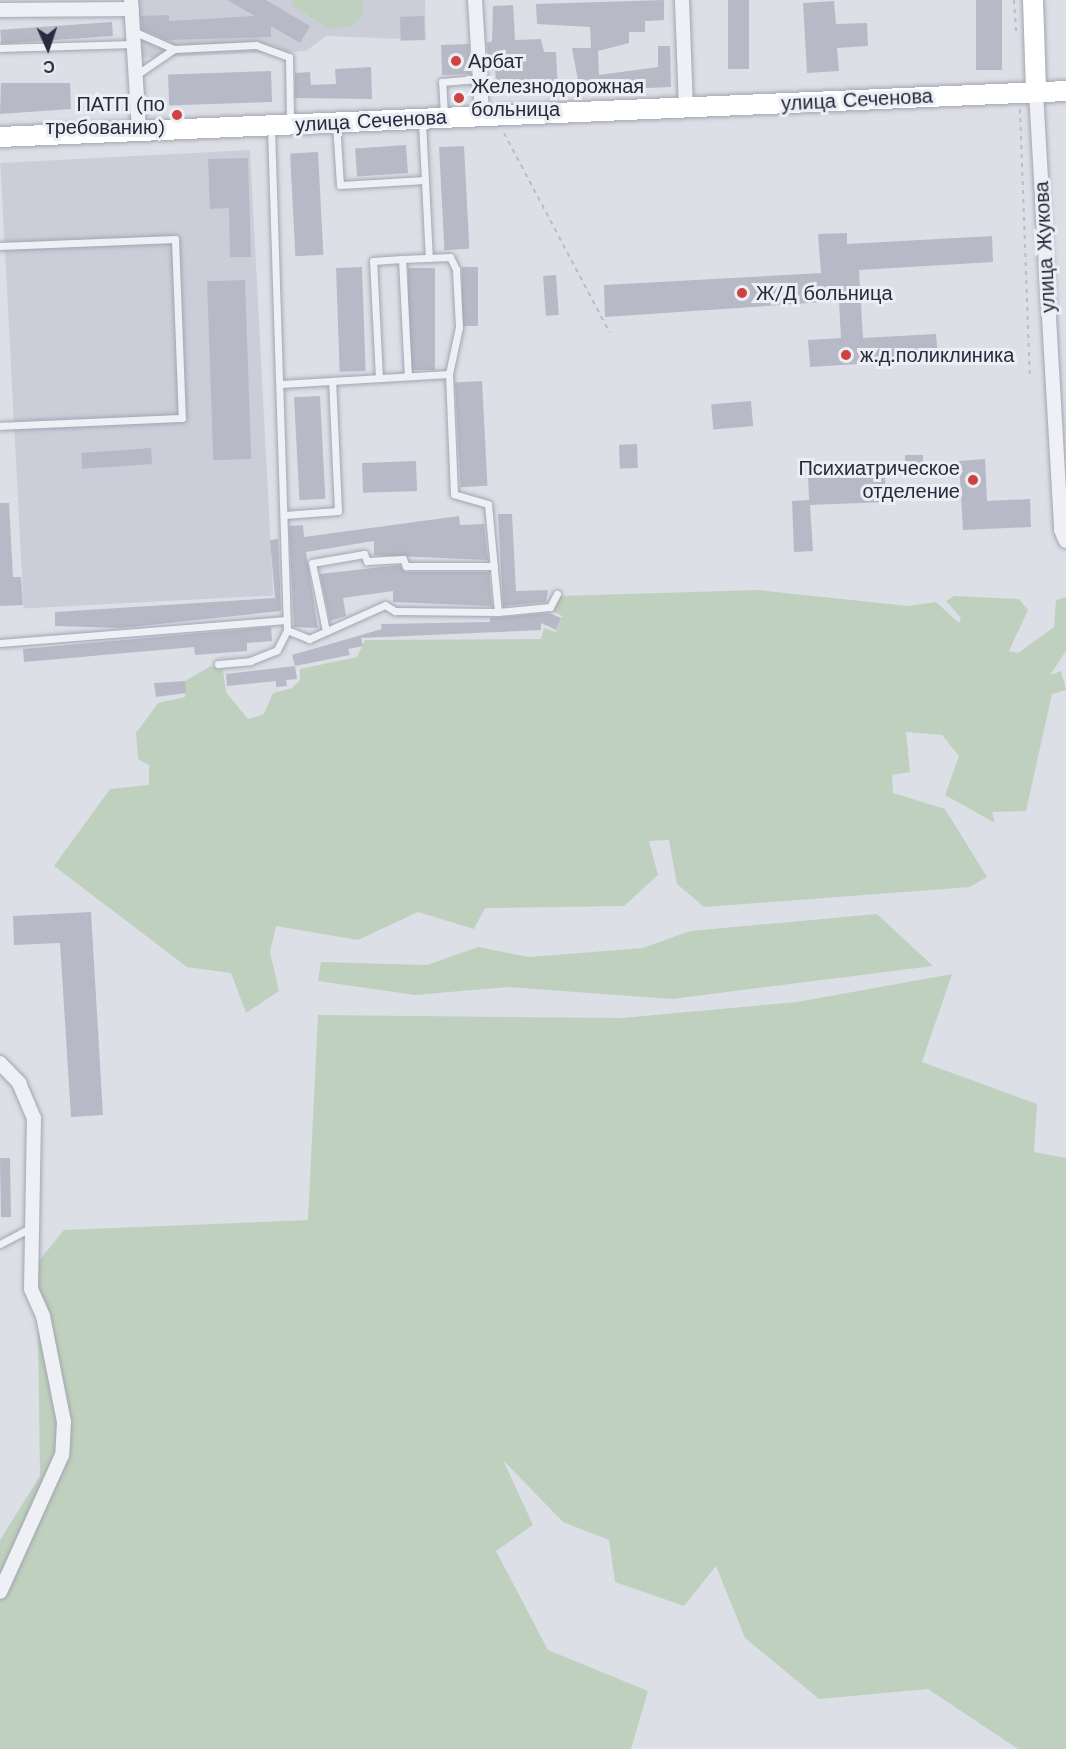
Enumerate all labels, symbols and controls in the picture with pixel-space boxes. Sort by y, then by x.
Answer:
north arrow [18,18,78,78]
place label: Арбат [468,49,523,73]
marker: Арбат [449,54,463,68]
text: С [43,57,55,76]
place label: Железнодорожная больница [471,74,644,121]
street label: улица Сеченова [781,84,933,116]
marker: Железнодорожная больница [452,91,466,105]
place label: ПАТП (по требованию) [45,92,165,139]
street label: улица Сеченова [295,105,447,137]
marker: ПАТП (по требованию) [170,108,184,122]
street label: улица Жукова [1030,181,1060,313]
place label: Ж/Д больница [756,281,893,305]
marker: Ж/Д больница [733,284,751,302]
place label: ж.д.поликлиника [860,343,1014,367]
marker: ж.д.поликлиника [837,346,855,364]
place label: Психиатрическое отделение [798,456,960,503]
marker: Психиатрическое отделение [964,471,982,489]

